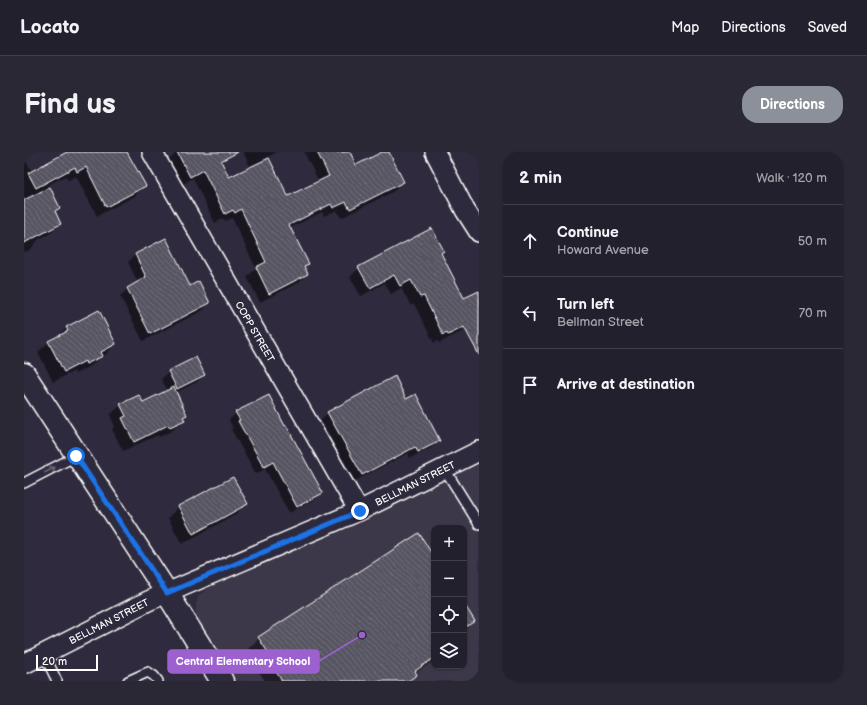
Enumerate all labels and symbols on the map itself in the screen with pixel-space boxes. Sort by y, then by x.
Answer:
street label: COPP STREET [232,299,277,364]
route start [67,447,85,465]
street label: BELLMAN STREET [373,459,457,509]
one-way arrow [44,465,56,473]
route end [351,502,369,520]
street label: BELLMAN STREET [67,597,151,647]
callout: Central Elementary School [168,650,319,673]
scale bar [36,653,98,672]
text: Central Elementary School [176,655,310,668]

